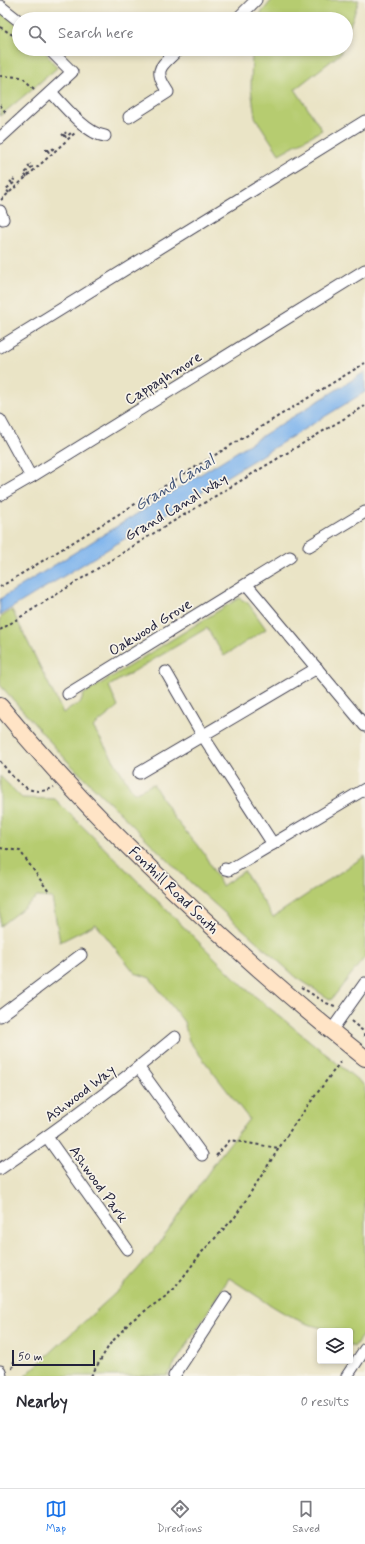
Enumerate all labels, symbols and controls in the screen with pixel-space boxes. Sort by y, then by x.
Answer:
search box [12,12,353,56]
icon: search [26,23,48,45]
text: Search here [58,24,134,44]
street label: Cappaghmore [121,347,206,410]
water label: Grand Canal [131,450,220,516]
street label: Grand Canal Way [121,469,232,546]
street label: Oakwood Grove [105,594,196,661]
street label: Fonthill Road South [124,842,223,939]
street label: Ashwood Way [41,1061,120,1127]
street label: Ashwood Park [64,1142,133,1228]
map controls [317,1328,353,1364]
button: layers [317,1328,353,1364]
scale bar [12,1348,95,1367]
text: 50 m [18,1350,43,1364]
text: Nearby [16,1391,68,1413]
text: 0 results [301,1394,349,1411]
tab: Map [45,1498,67,1536]
tab: Directions [157,1498,202,1536]
tab: Saved [292,1498,320,1536]

